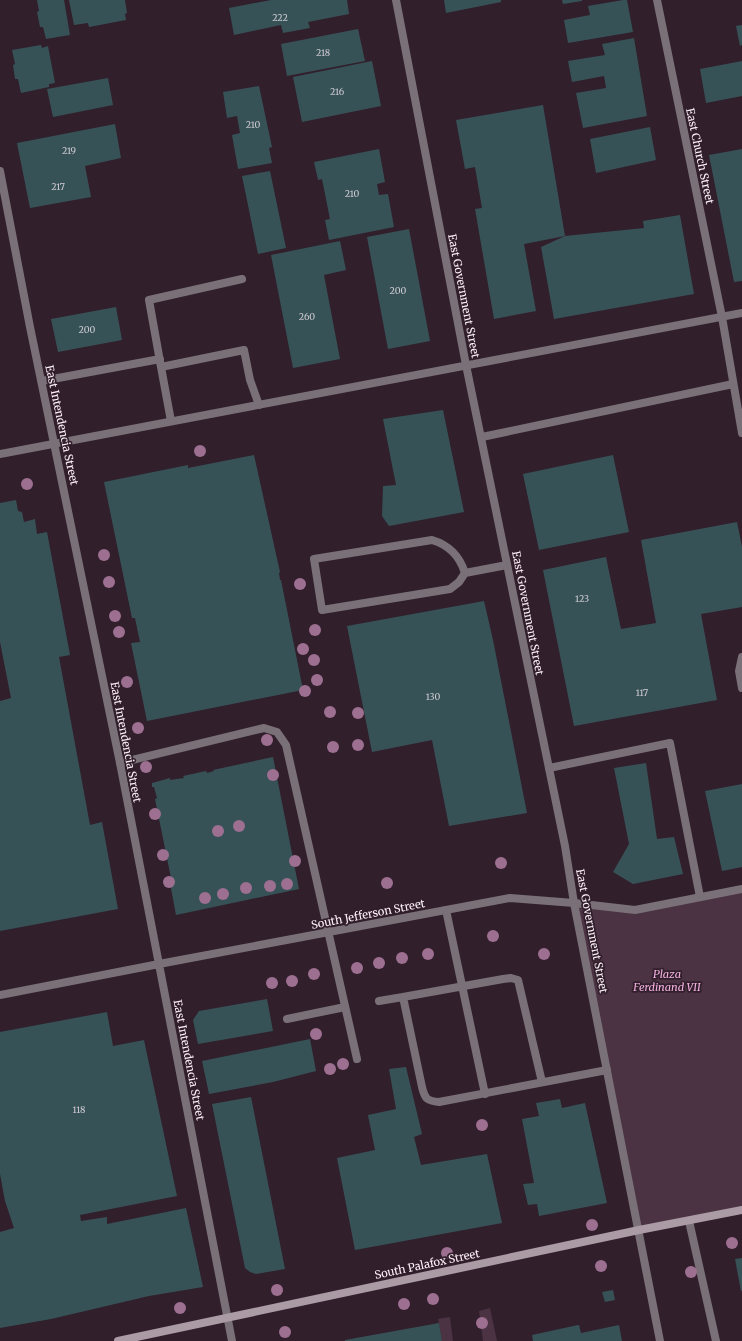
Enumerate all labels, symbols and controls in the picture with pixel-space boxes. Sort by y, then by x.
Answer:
house number: 222 [272,12,288,23]
house number: 218 [316,47,330,58]
house number: 216 [330,86,345,97]
street label: East Church Street [683,107,717,206]
house number: 210 [246,119,260,130]
house number: 219 [62,145,76,156]
house number: 217 [51,181,65,192]
house number: 210 [345,188,359,199]
street label: East Government Street [445,233,483,360]
house number: 200 [390,285,407,296]
house number: 260 [299,311,315,322]
house number: 200 [79,324,96,335]
street label: East Intendencia Street [42,364,82,487]
street label: East Government Street [509,550,547,677]
house number: 123 [575,593,589,604]
street label: East Intendencia Street [107,681,145,804]
house number: 117 [636,687,648,698]
house number: 130 [426,691,441,702]
street label: East Government Street [573,868,611,995]
street label: South Jefferson Street [310,896,427,932]
park label: Plaza Ferdinand VII [632,967,701,994]
street label: East Intendencia Street [170,999,208,1122]
house number: 118 [73,1104,85,1115]
street label: South Palafox Street [373,1246,481,1282]

